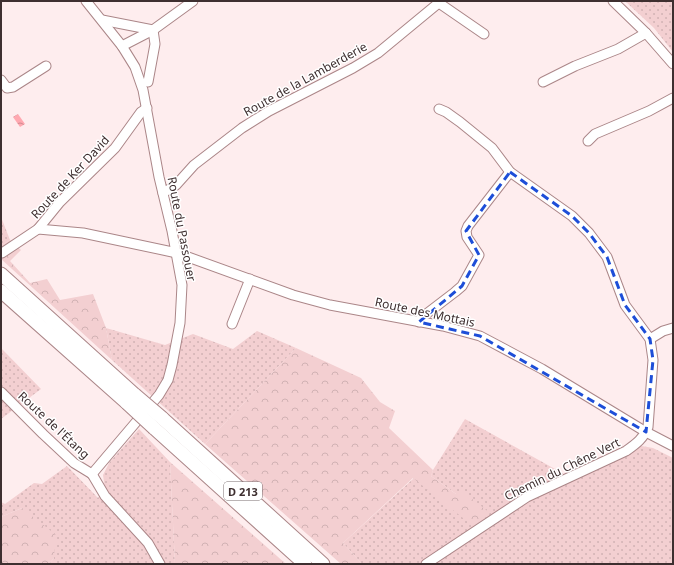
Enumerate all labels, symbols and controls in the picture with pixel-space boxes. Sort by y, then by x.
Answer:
street label: Route de la Lamberderie [240,38,370,120]
street label: Route de Ker David [27,132,113,222]
street label: Route du Passouer [164,175,200,283]
street label: Route des Mottais [373,293,477,331]
street label: Route de l'Étang [15,387,93,463]
street label: Chemin du Chêne Vert [501,433,623,504]
road number: D 213 [224,482,262,500]

